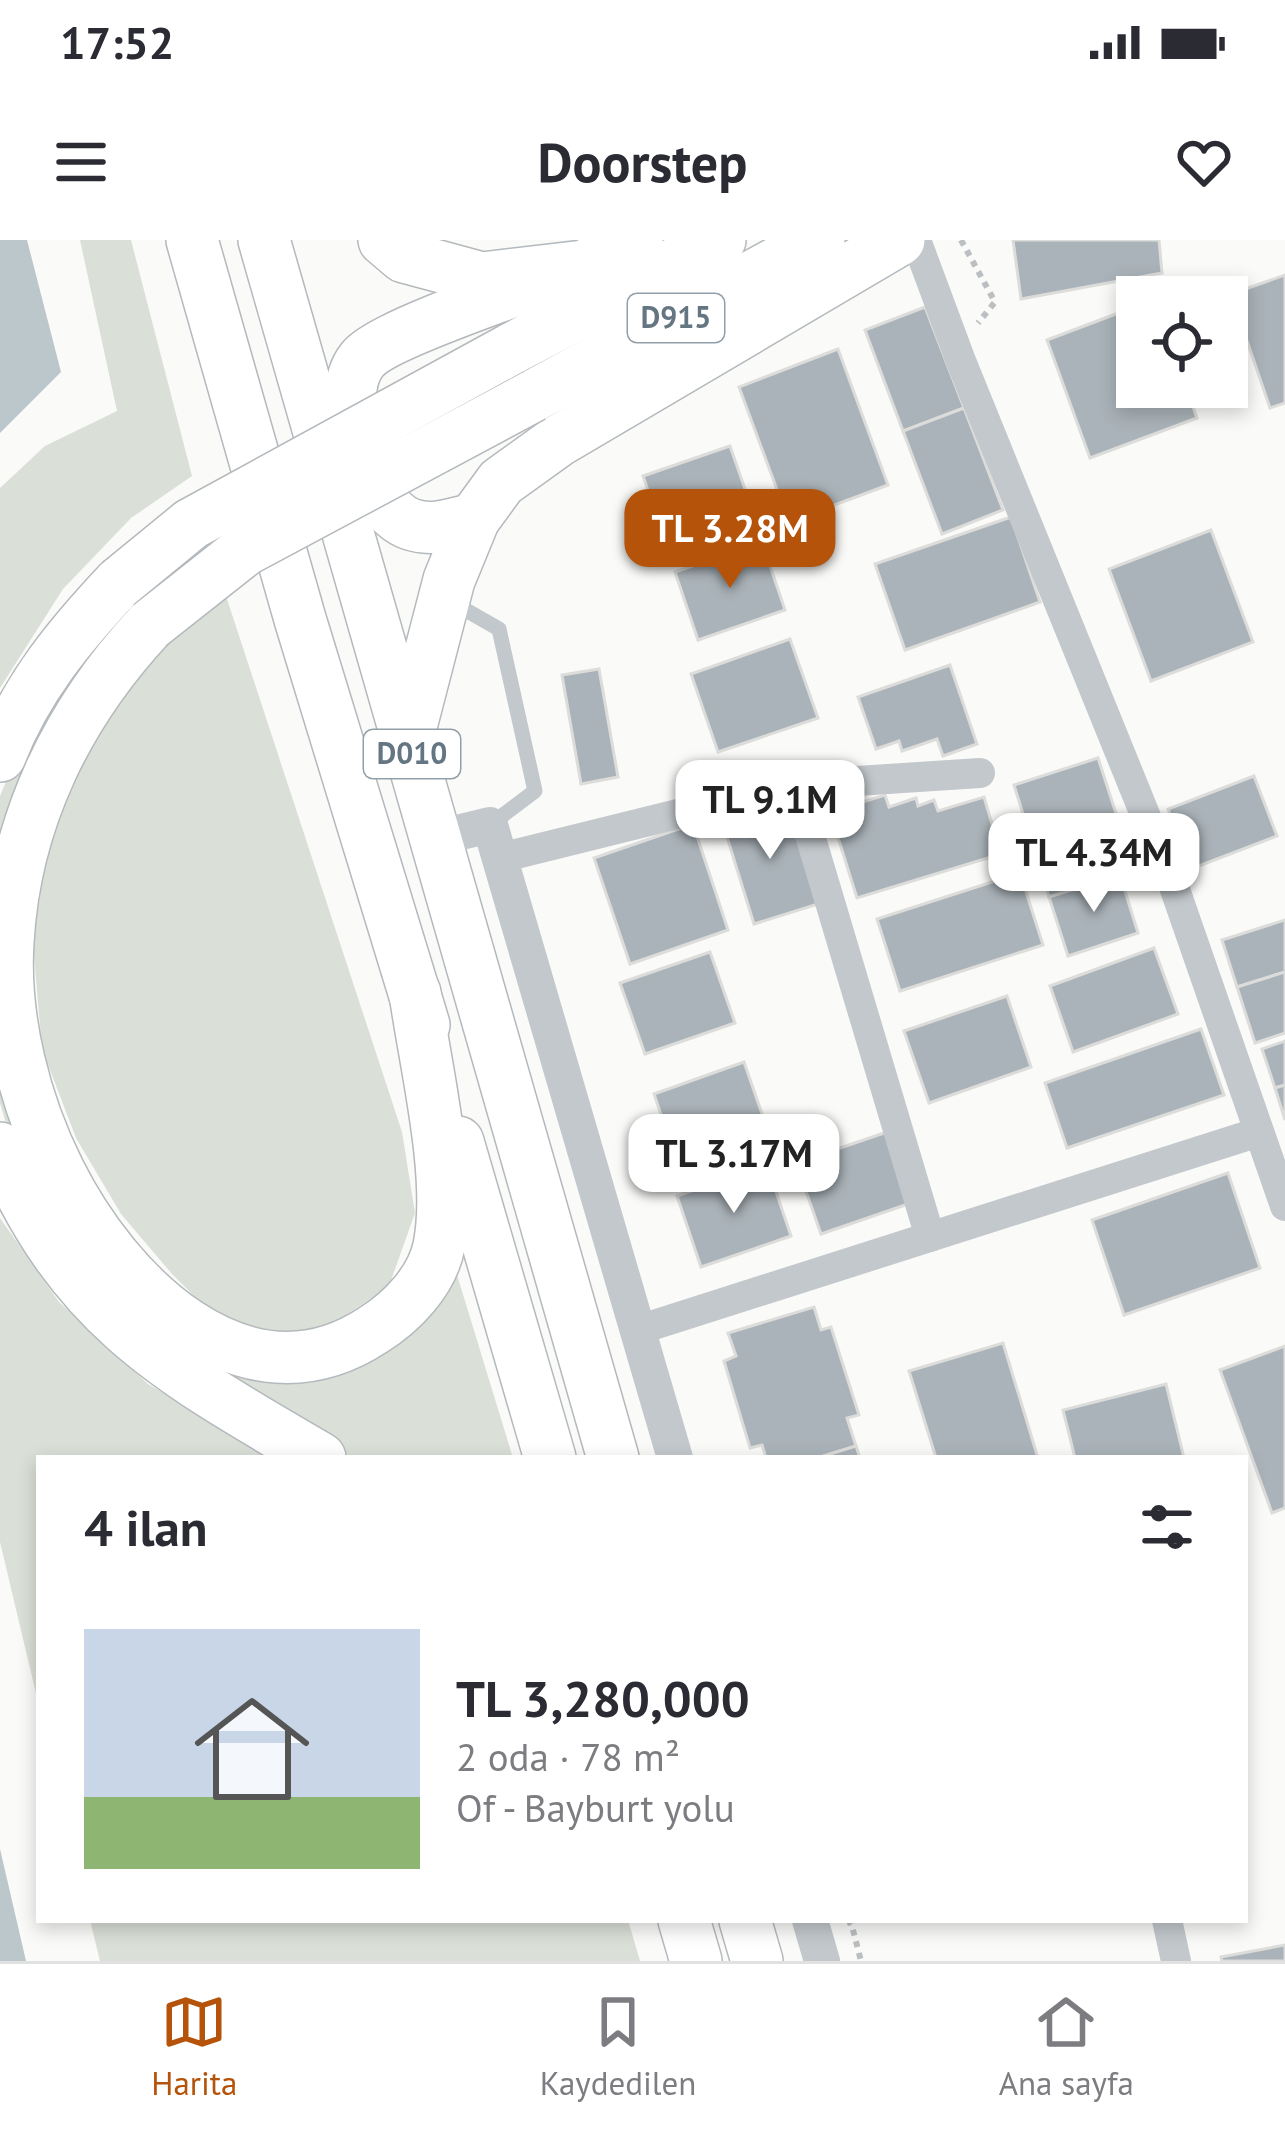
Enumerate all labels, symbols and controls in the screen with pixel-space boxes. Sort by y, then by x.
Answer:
text: 17:52 [60,13,174,71]
text: Doorstep [538,127,747,197]
icon: menu [48,129,114,195]
icon: heart [1171,129,1237,195]
map controls [1116,276,1248,408]
button: locate [1116,276,1248,408]
road number: D915 [628,294,724,342]
pin: TL 3.28M [606,489,854,591]
text: TL 3.28M [651,502,809,553]
road number: D010 [364,730,460,778]
pin: TL 9.1M [659,760,881,862]
text: TL 9.1M [702,773,838,824]
pin: TL 4.34M [970,813,1218,915]
text: TL 4.34M [1015,826,1173,877]
pin: TL 3.17M [610,1114,858,1216]
text: TL 3.17M [655,1127,813,1178]
text: 4 ilan [84,1494,208,1560]
icon: filters [1134,1494,1200,1560]
text: TL 3,280,000 [456,1665,750,1731]
icon: home [180,1677,324,1821]
text: 2 oda · 78 m² [456,1731,680,1782]
text: Of - Bayburt yolu [456,1782,735,1833]
tab: Harita [151,1989,237,2104]
tab: Kaydedilen [540,1989,696,2104]
tab: Ana sayfa [999,1989,1134,2104]

